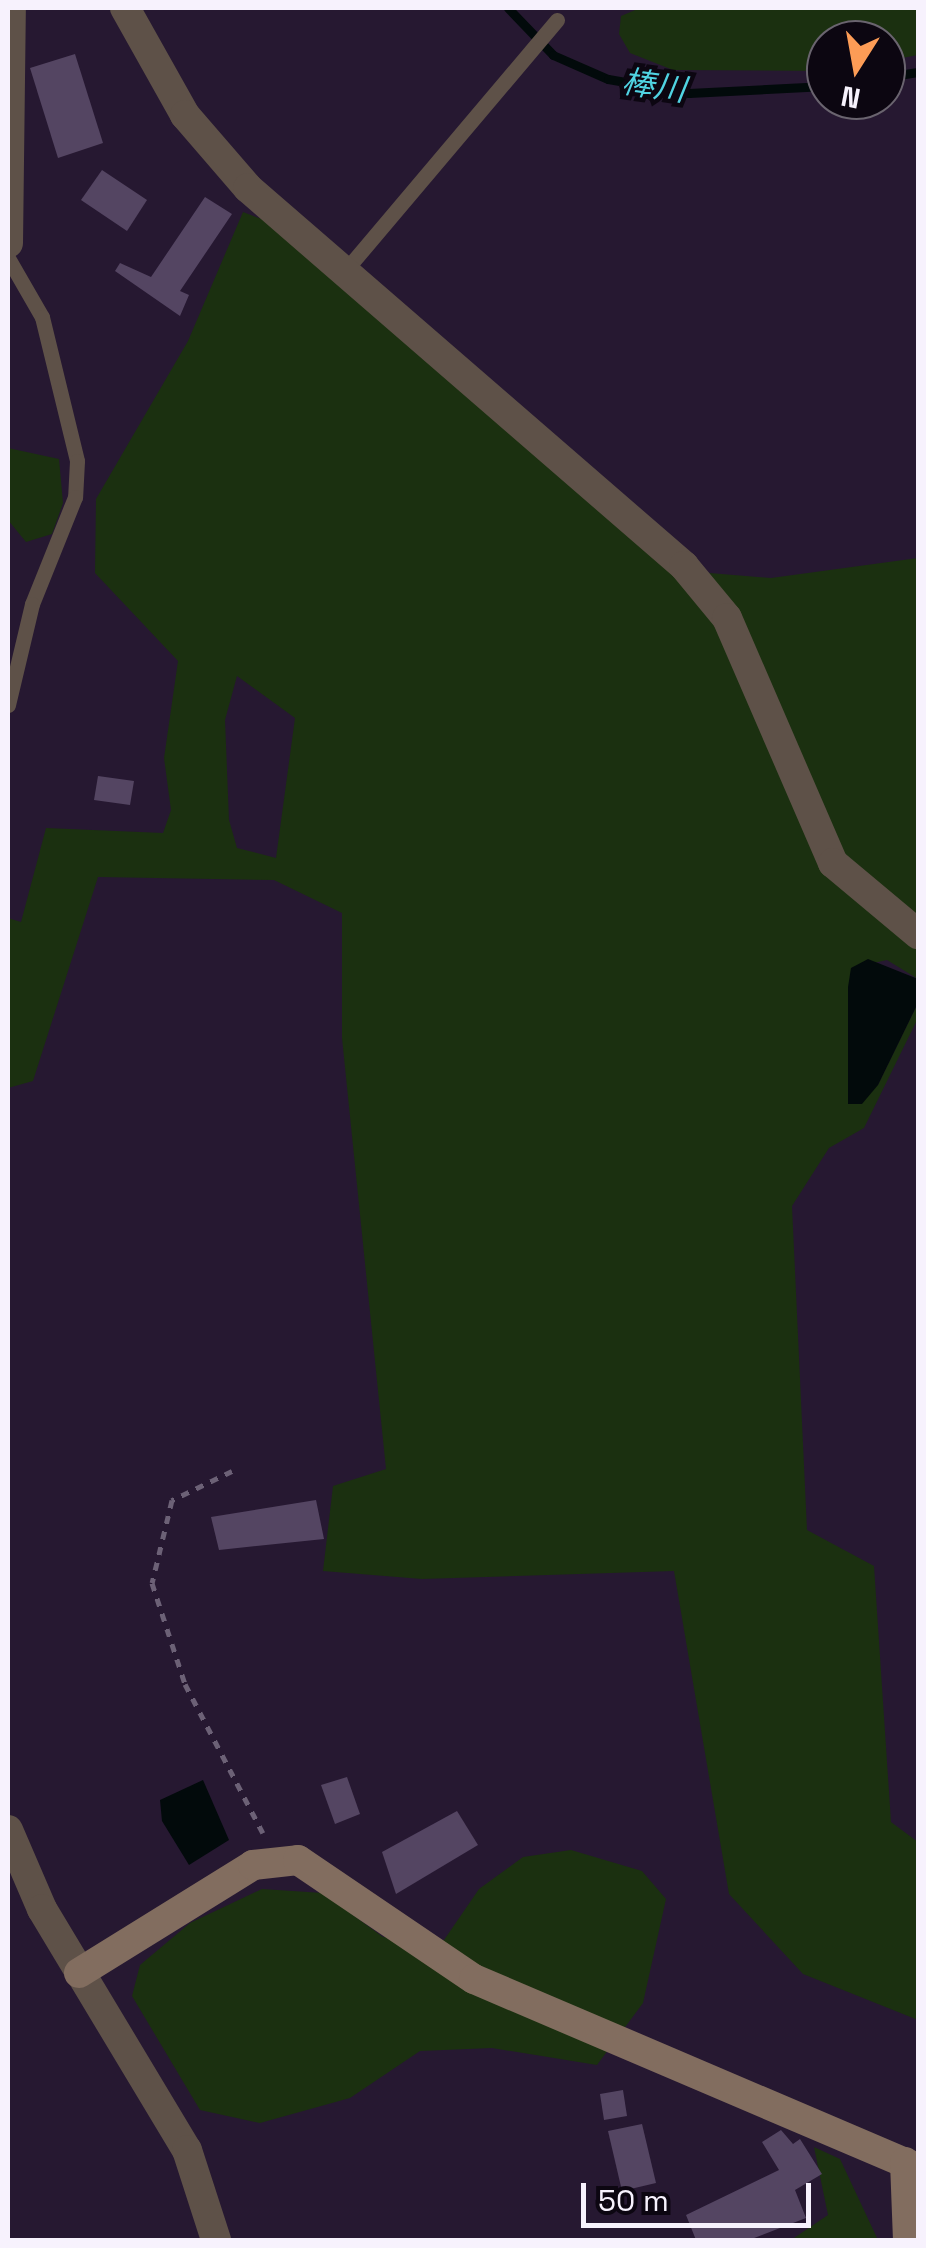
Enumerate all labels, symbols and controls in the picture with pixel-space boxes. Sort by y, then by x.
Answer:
north arrow [806,20,906,120]
water label: 棒川 [620,63,688,109]
text: N [838,78,863,117]
scale bar [586,2163,816,2225]
text: 50 m [598,2181,669,2220]

